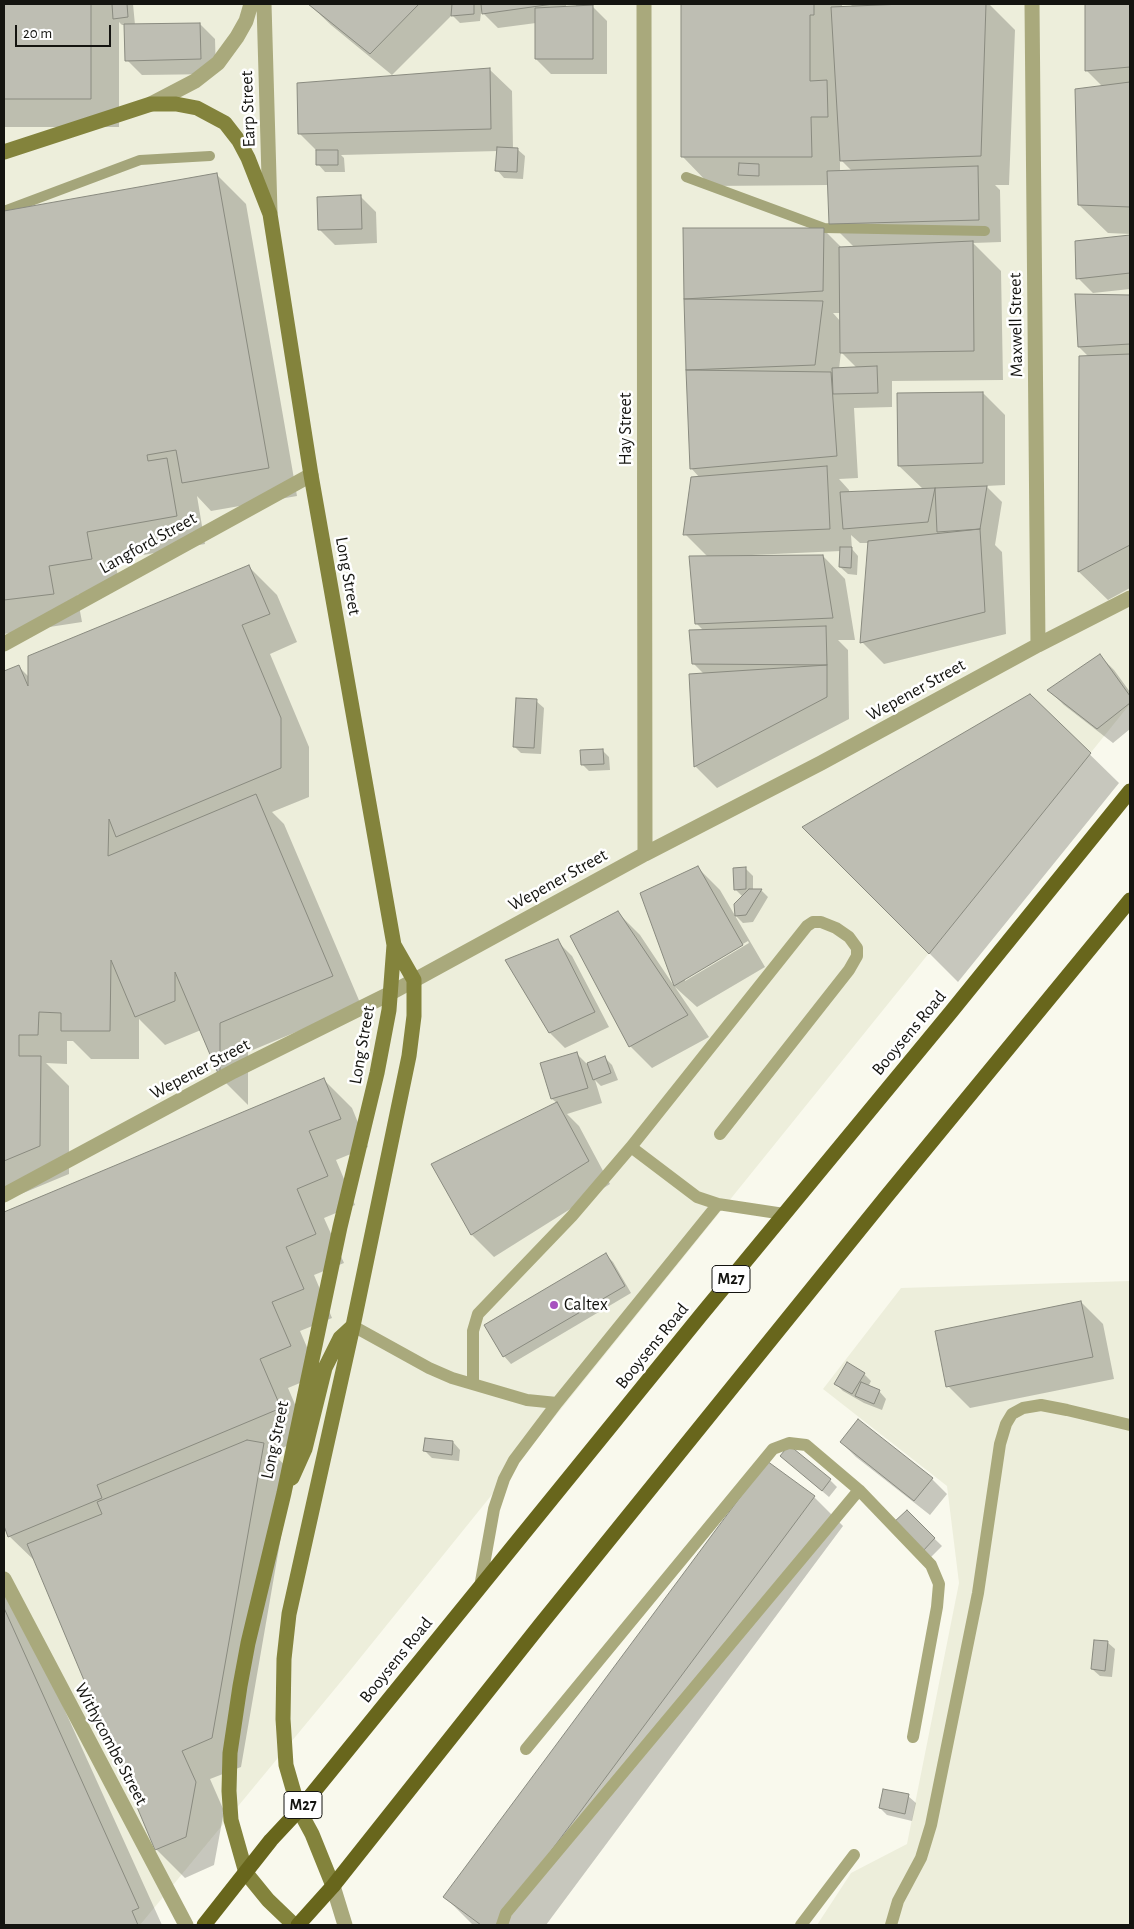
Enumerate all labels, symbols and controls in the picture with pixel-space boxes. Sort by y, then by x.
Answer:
scale bar [18,15,114,47]
text: 20 m [23,26,52,41]
street label: Earp Street [236,70,260,148]
street label: Maxwell Street [1004,273,1028,377]
street label: Hay Street [615,392,637,466]
street label: Langford Street [96,507,200,579]
street label: Long Street [330,535,366,617]
street label: Wepener Street [863,654,969,726]
street label: Wepener Street [505,844,611,916]
street label: Booysens Road [867,986,951,1080]
street label: Long Street [344,1004,380,1086]
street label: Wepener Street [146,1034,254,1104]
road number: M27 [712,1266,750,1292]
place label: Caltex [564,1294,608,1316]
marker: Caltex [548,1299,560,1311]
street label: Booysens Road [611,1299,693,1393]
street label: Long Street [256,1399,294,1481]
street label: Booysens Road [355,1613,437,1707]
street label: Withycombe Street [70,1679,152,1809]
road number: M27 [284,1792,322,1818]

